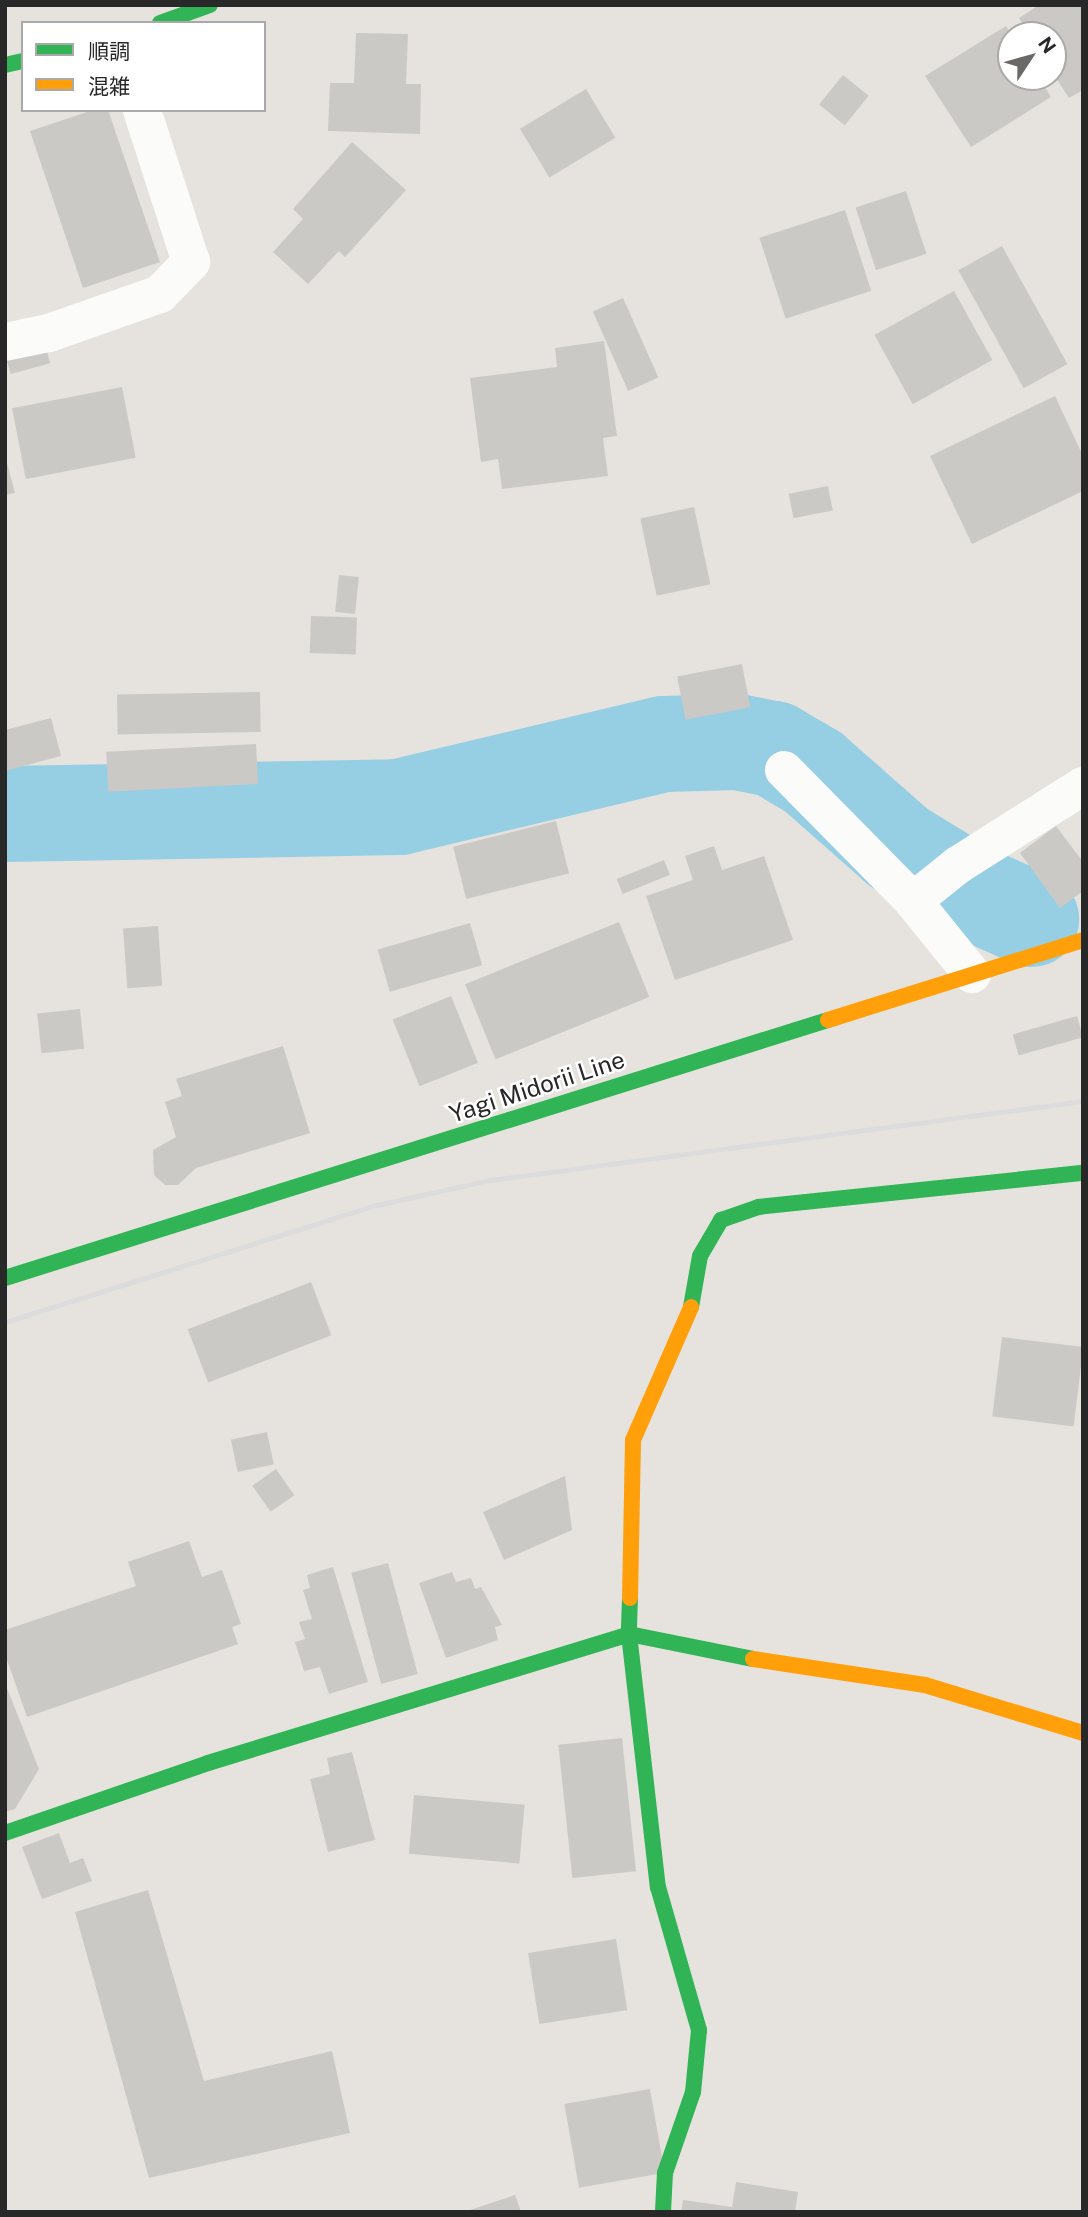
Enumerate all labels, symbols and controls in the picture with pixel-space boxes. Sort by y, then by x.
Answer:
legend [21,21,266,112]
north arrow [997,21,1067,91]
text: N [1034,32,1061,57]
text: 順調 [88,39,130,64]
text: 混雑 [88,74,130,99]
street label: Yagi Midorii Line [446,1045,628,1129]

